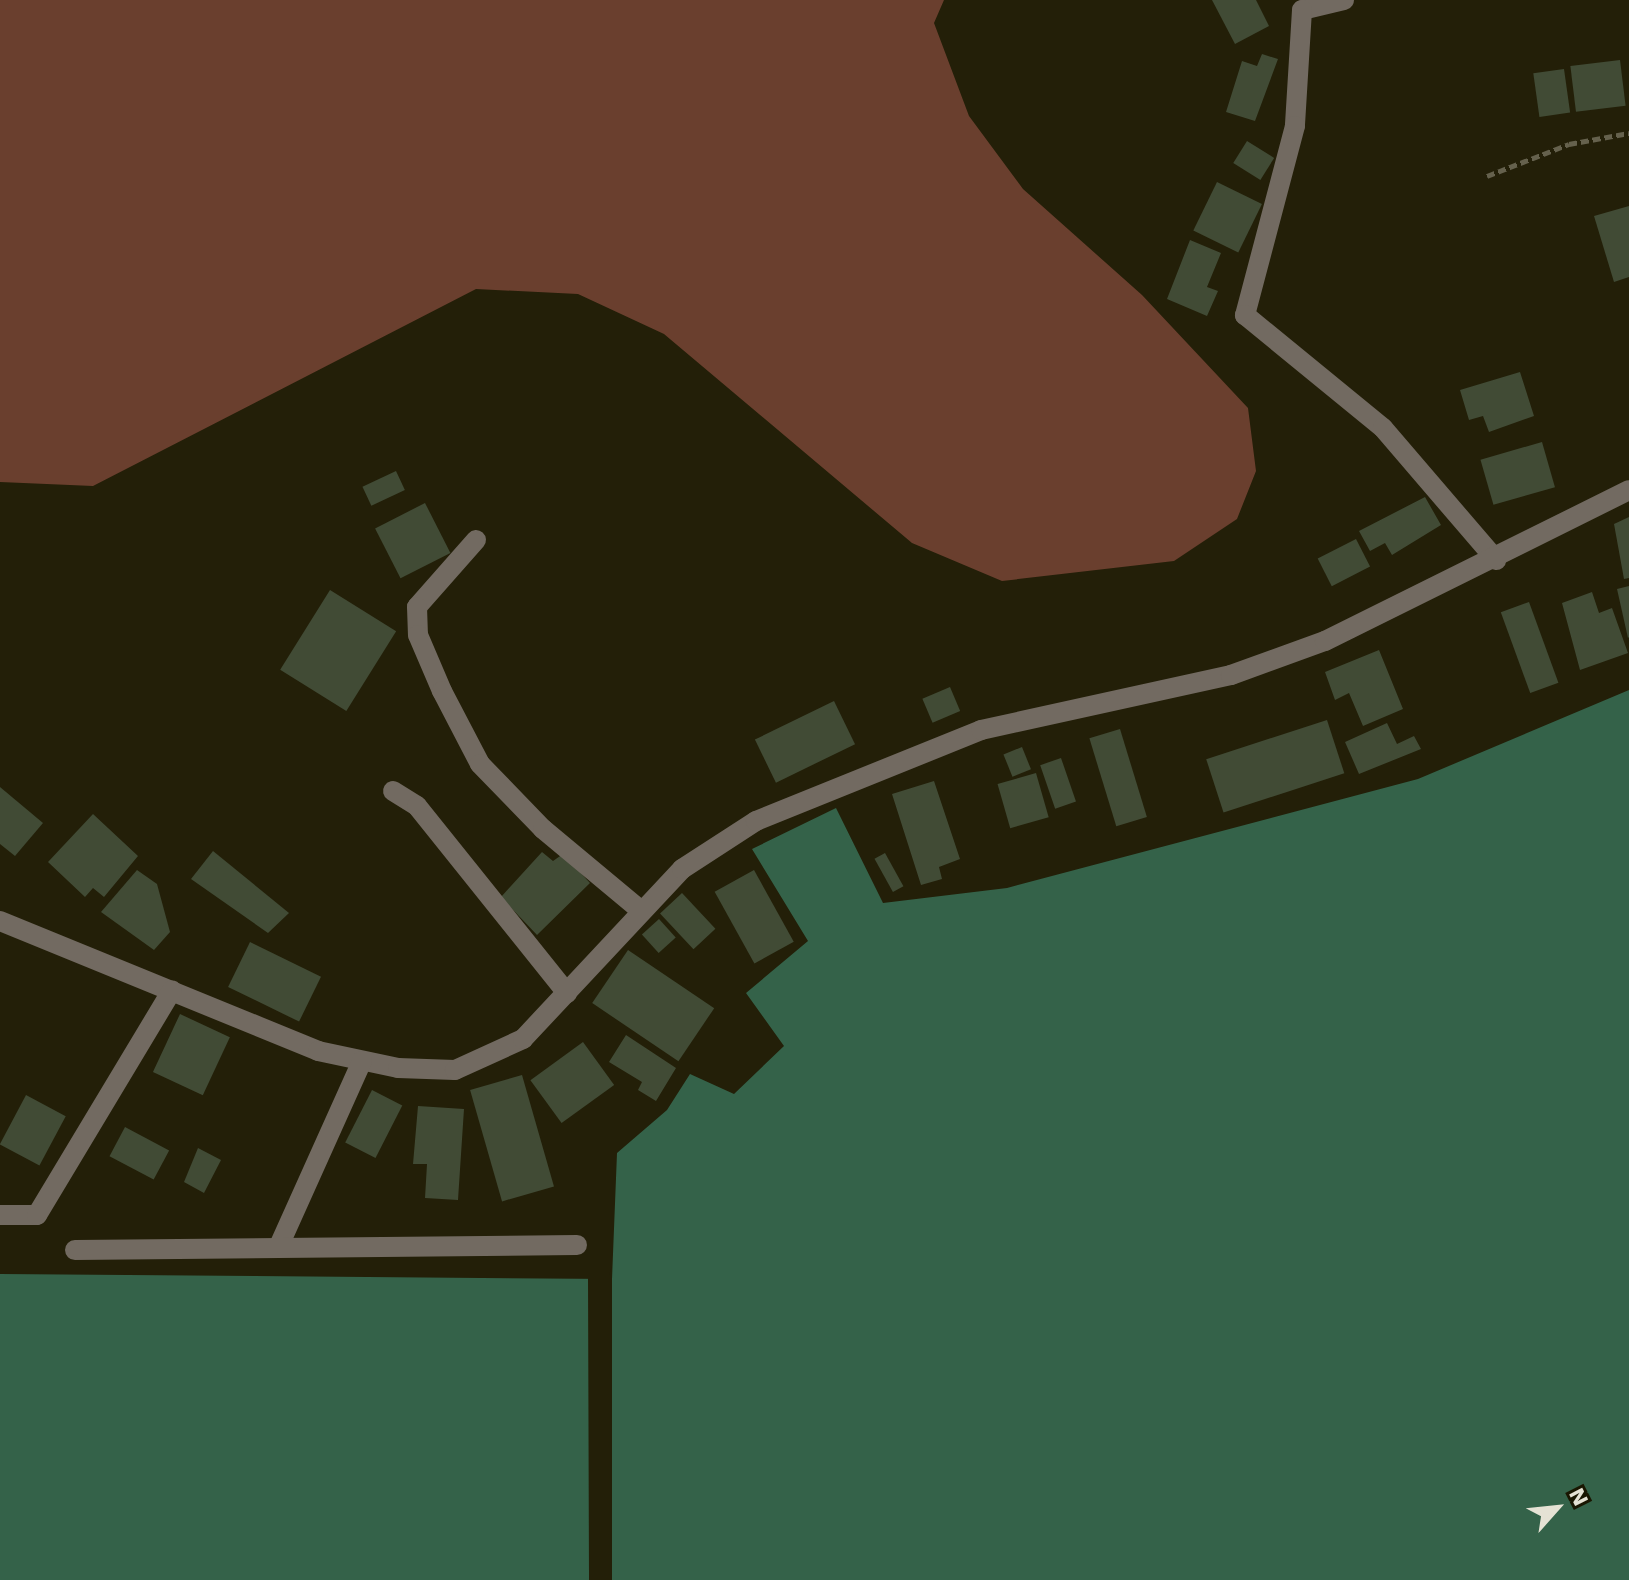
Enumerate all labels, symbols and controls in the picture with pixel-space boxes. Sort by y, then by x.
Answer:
north arrow [1517,1468,1597,1548]
text: N [1564,1484,1594,1510]

